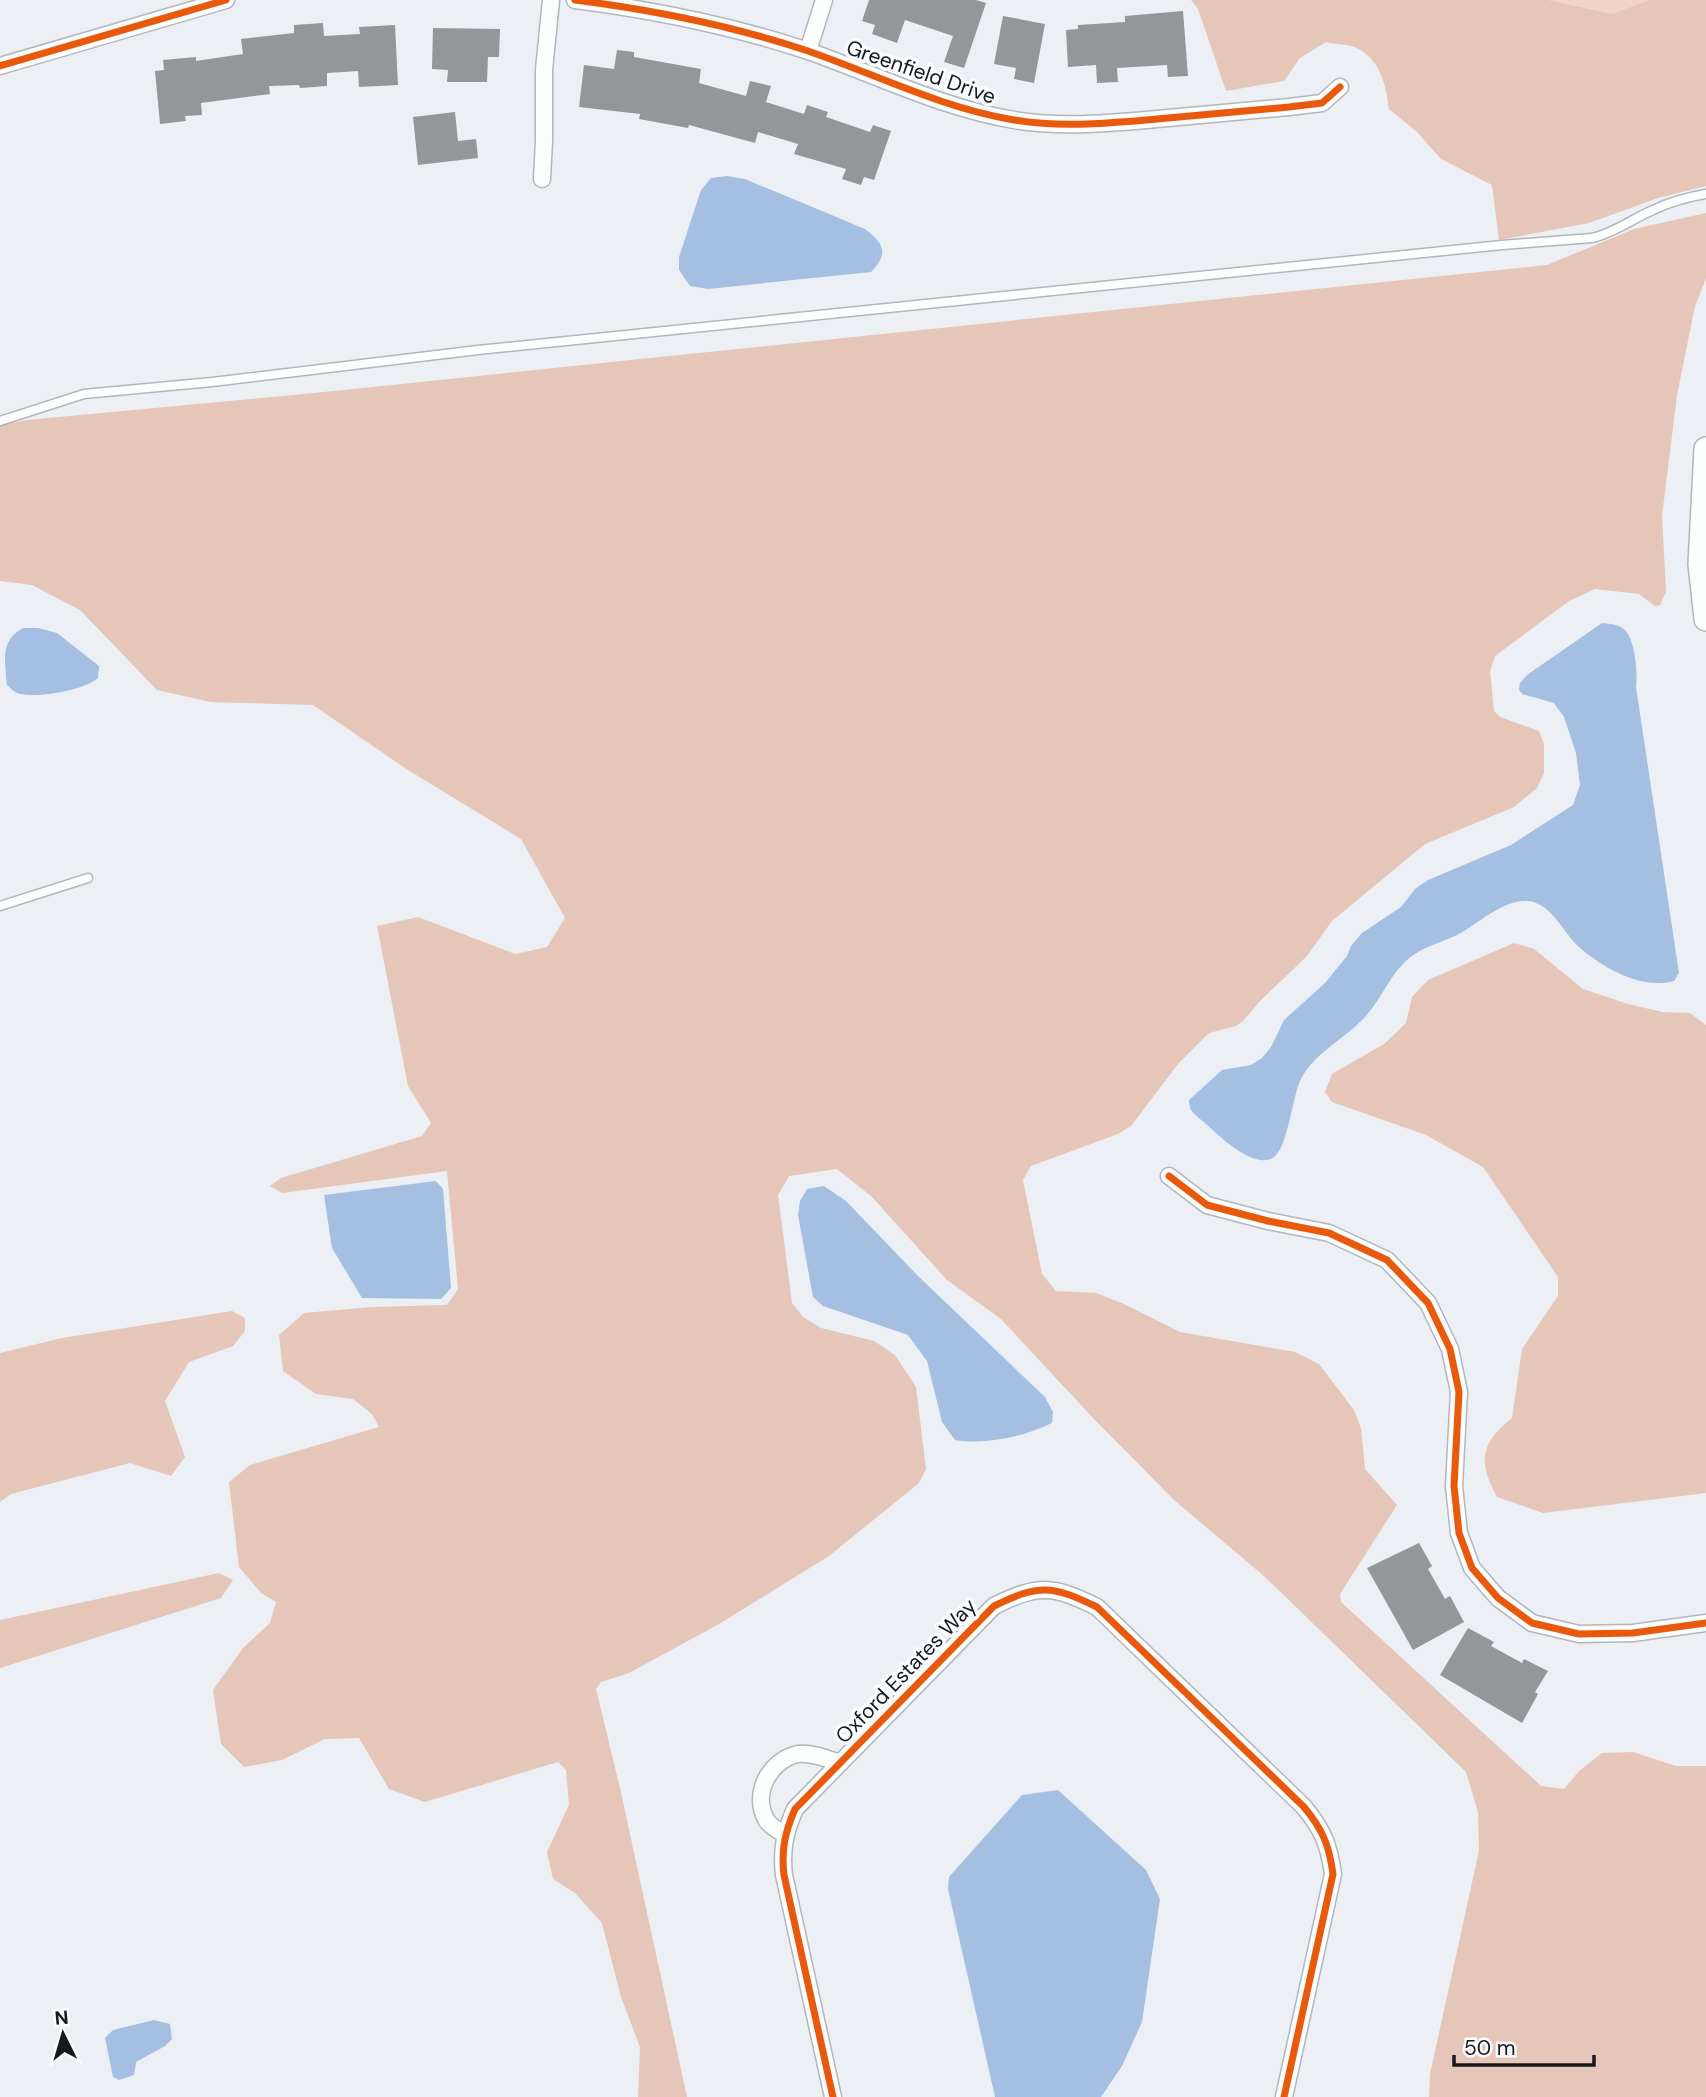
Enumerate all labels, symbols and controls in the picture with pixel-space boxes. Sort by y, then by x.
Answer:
street label: Greenfield Drive [843,33,999,111]
street label: Oxford Estates Way [829,1592,983,1750]
north arrow [28,1999,98,2069]
text: N [54,2005,70,2031]
scale bar [1454,2024,1594,2068]
text: 50 m [1464,2034,1515,2062]

